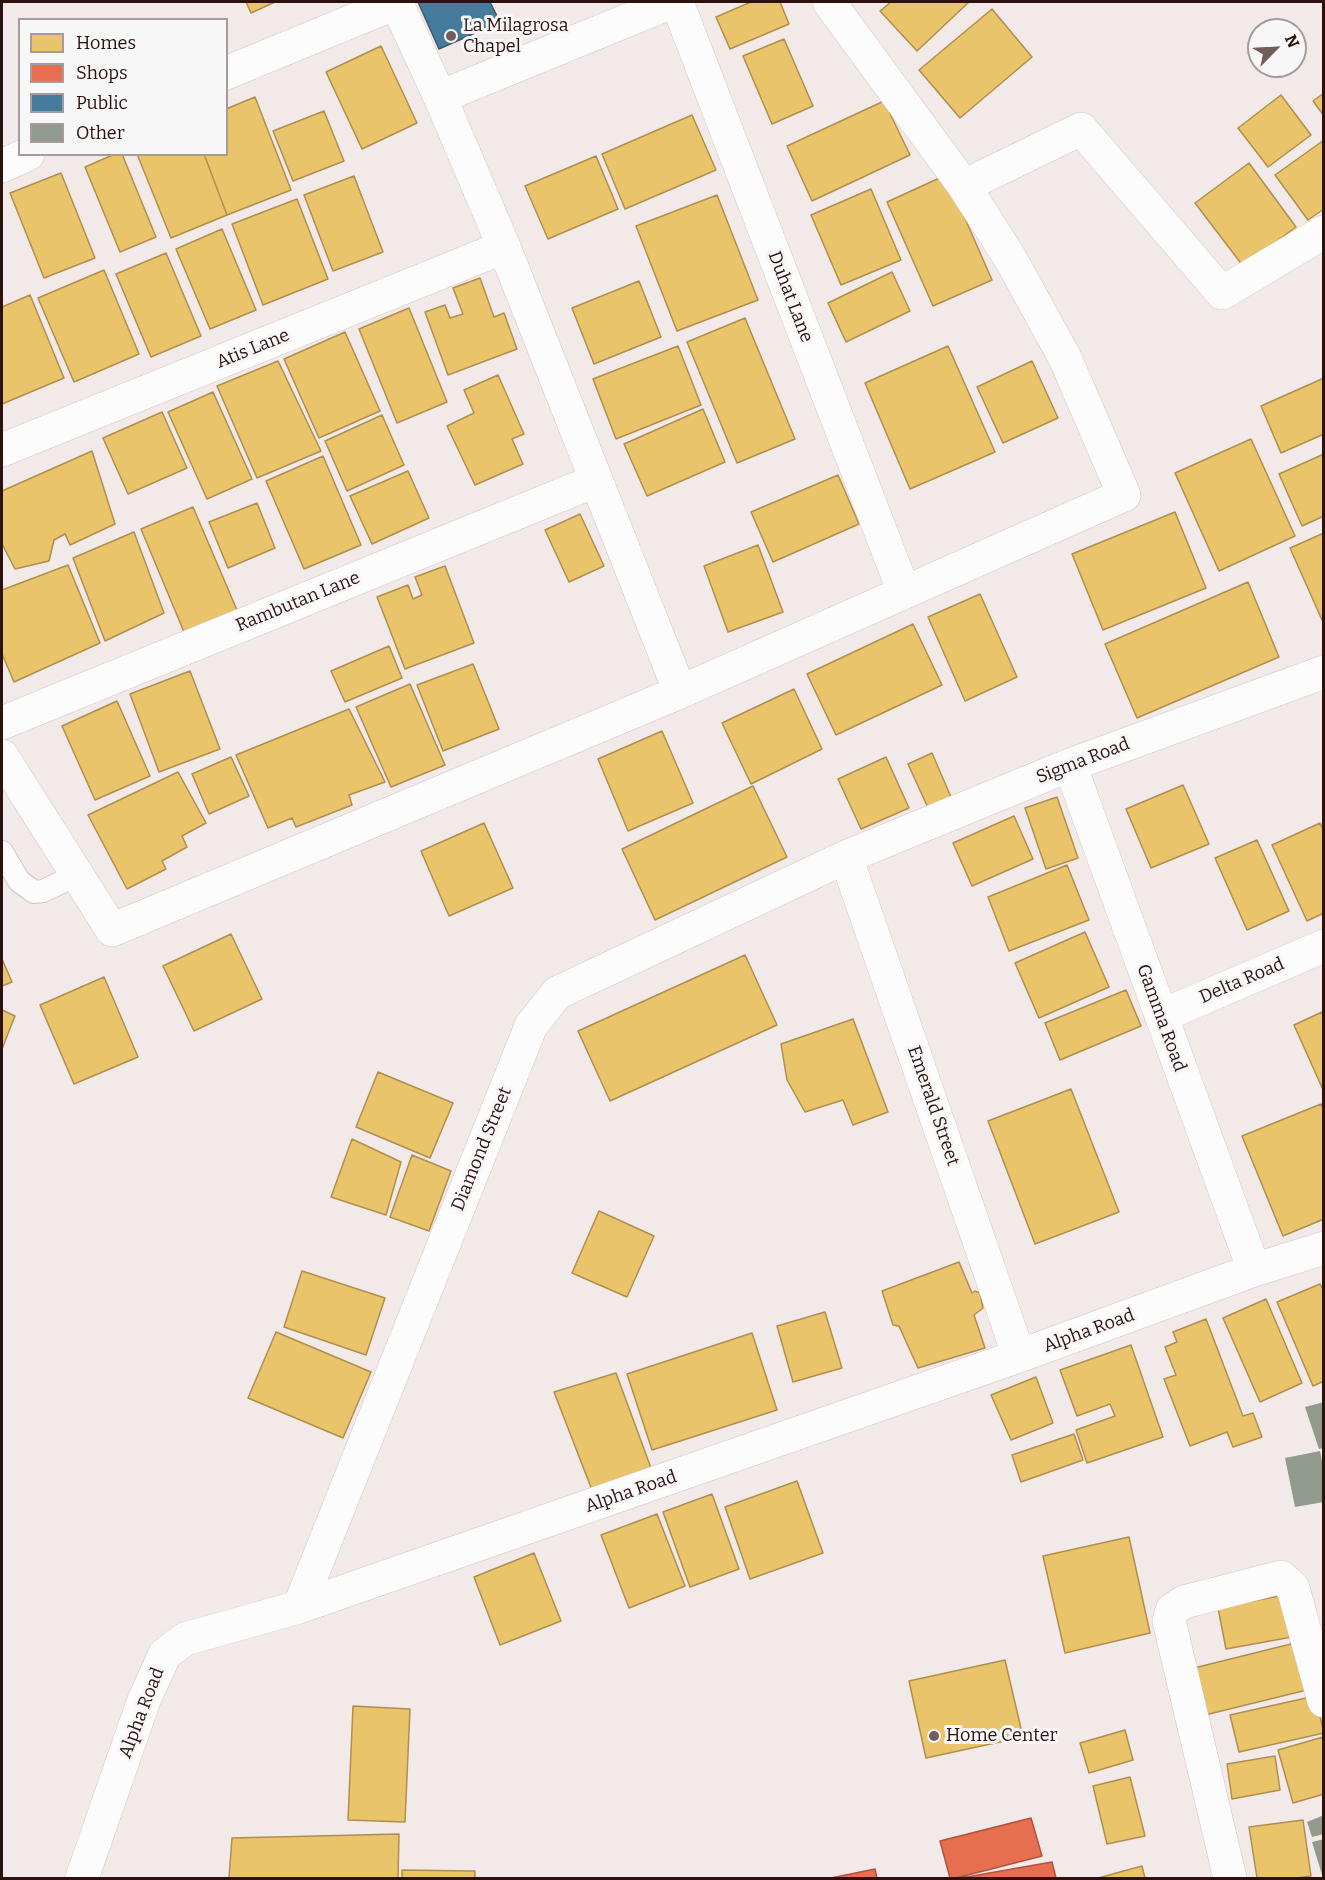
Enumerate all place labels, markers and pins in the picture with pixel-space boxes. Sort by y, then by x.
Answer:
place label: La Milagrosa Chapel [463,15,569,57]
marker: La Milagrosa Chapel [444,29,458,43]
place label: Home Center [946,1725,1057,1747]
marker: Home Center [927,1729,941,1743]

